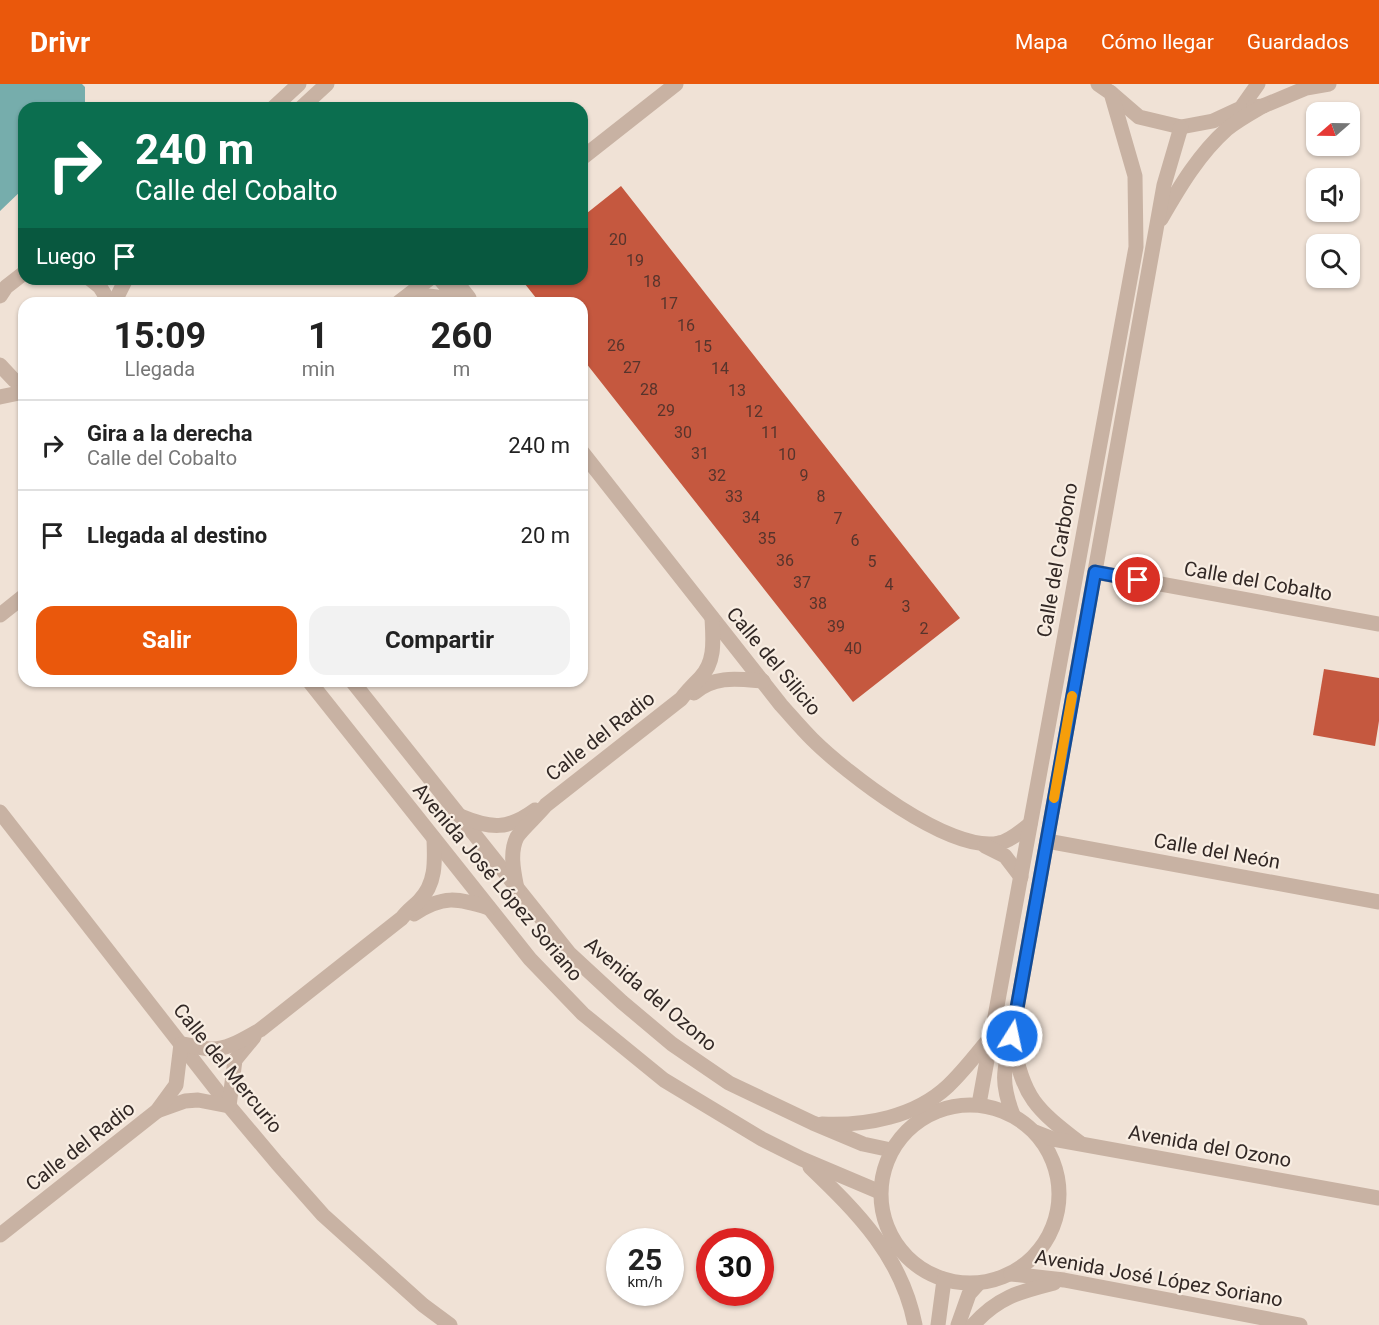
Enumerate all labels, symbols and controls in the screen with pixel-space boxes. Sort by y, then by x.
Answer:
text: Drivr [30,26,90,59]
text: Mapa [1015,30,1068,54]
text: Cómo llegar [1101,30,1214,54]
text: Guardados [1247,30,1349,54]
north arrow [1306,102,1360,156]
map controls [1306,102,1360,288]
text: 240 m [135,125,254,174]
icon: right [36,126,114,204]
button: sound [1306,168,1360,222]
text: Calle del Cobalto [135,175,338,207]
house number: 20 [609,230,627,249]
button: search [1306,234,1360,288]
icon: arrive [108,240,141,273]
text: Luego [36,244,96,269]
house number: 19 [626,251,644,270]
house number: 18 [643,272,661,291]
house number: 17 [660,294,678,313]
text: 15:09 [113,315,206,357]
text: 1 [308,315,329,357]
text: 260 [431,315,493,357]
house number: 16 [677,316,695,335]
house number: 26 [607,336,625,355]
house number: 15 [694,337,712,356]
text: Llegada [125,357,195,381]
text: min [302,357,335,381]
text: m [453,357,470,381]
house number: 27 [623,358,641,377]
house number: 14 [711,359,729,378]
house number: 28 [640,380,658,399]
house number: 13 [728,381,746,400]
house number: 29 [657,401,675,420]
house number: 12 [745,402,763,421]
text: Gira a la derecha [87,421,253,446]
house number: 30 [674,423,692,442]
house number: 11 [761,423,779,442]
icon: right [36,429,69,462]
text: 240 m [508,433,570,458]
house number: 31 [691,444,709,463]
house number: 10 [778,445,796,464]
text: Calle del Cobalto [87,446,237,470]
house number: 32 [708,466,726,485]
house number: 9 [800,466,809,485]
street label: Calle del Carbono [1032,481,1082,639]
house number: 33 [725,487,743,506]
house number: 8 [817,487,826,506]
house number: 34 [742,508,760,527]
house number: 7 [834,509,843,528]
icon: arrive [36,519,69,552]
text: Llegada al destino [87,523,267,548]
text: 20 m [521,523,570,548]
house number: 35 [758,529,776,548]
house number: 6 [851,531,860,550]
house number: 36 [776,551,794,570]
house number: 5 [868,552,877,571]
pin [1112,554,1163,605]
street label: Calle del Cobalto [1182,556,1334,606]
icon: arrive [1121,563,1154,596]
house number: 37 [793,573,811,592]
house number: 4 [885,575,894,594]
house number: 38 [809,594,827,613]
house number: 3 [902,597,911,616]
street label: Calle del Silicio [722,602,826,720]
button: Salir [36,606,297,675]
button: Compartir [309,606,570,675]
house number: 39 [827,617,845,636]
house number: 2 [920,619,929,638]
house number: 40 [844,639,862,658]
street label: Calle del Radio [541,686,659,786]
street label: Avenida José López Soriano [408,778,588,986]
street label: Calle del Neón [1152,828,1282,874]
street label: Avenida del Ozono [580,932,722,1056]
street label: Calle del Mercurio [168,998,288,1138]
position arrow [980,1004,1044,1068]
street label: Calle del Radio [21,1096,139,1196]
street label: Avenida del Ozono [1127,1120,1293,1172]
speed limit sign: 30 [696,1228,774,1306]
text: 25 [628,1242,662,1277]
street label: Avenida José López Soriano [1033,1244,1285,1312]
text: km/h [627,1273,663,1291]

